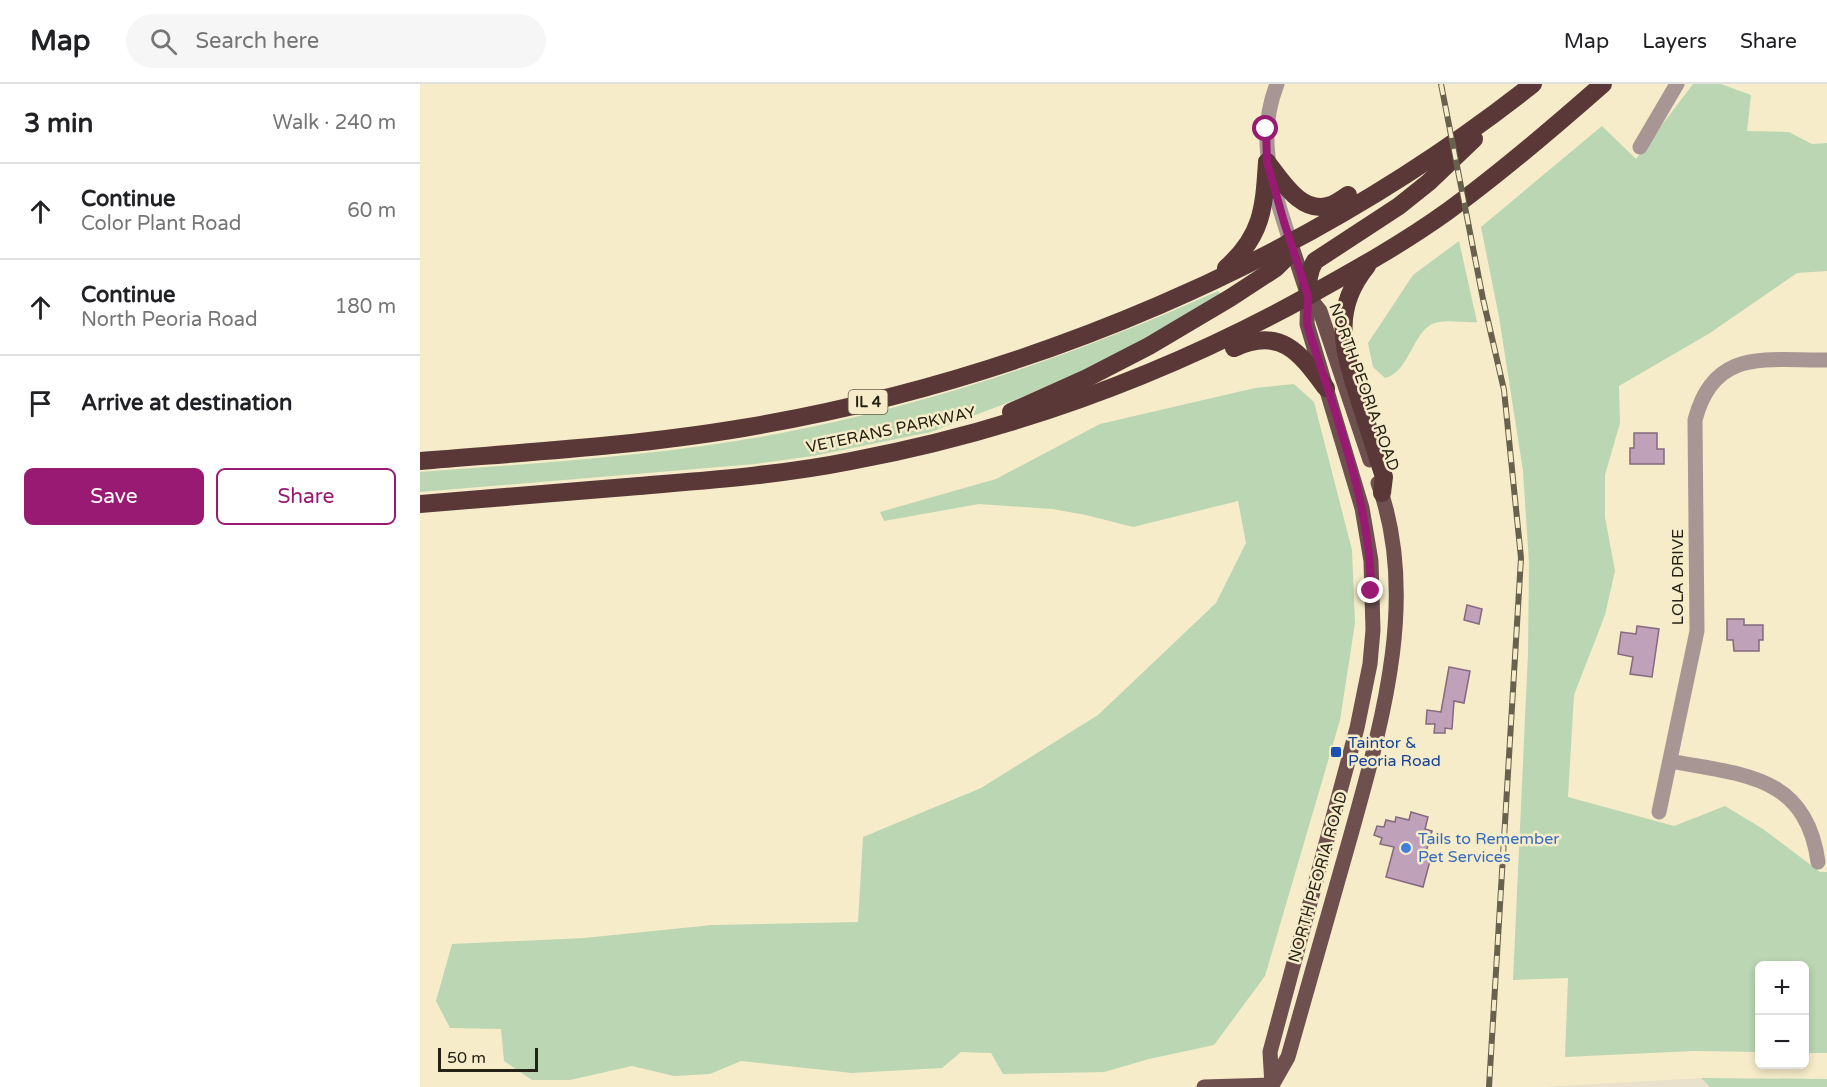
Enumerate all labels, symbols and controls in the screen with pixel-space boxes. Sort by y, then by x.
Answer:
search box [126,14,546,68]
text: Map [30,24,90,58]
icon: search [147,25,180,58]
text: Search here [195,28,319,54]
text: Map [1564,29,1609,54]
text: Layers [1642,29,1707,54]
text: Share [1740,29,1797,54]
text: 3 min [24,108,93,139]
text: Walk · 240 m [273,111,396,135]
route start [1252,115,1278,141]
text: Continue [81,186,176,212]
icon: ahead [24,195,57,228]
text: 60 m [347,199,396,223]
text: Color Plant Road [81,212,241,236]
text: Continue [81,282,176,308]
icon: ahead [24,291,57,324]
text: 180 m [335,295,396,319]
street label: NORTH PEORIA ROAD [1324,300,1404,474]
text: North Peoria Road [81,308,258,332]
icon: arrive [24,387,57,420]
text: Arrive at destination [81,390,292,416]
road number: IL 4 [848,390,888,414]
street label: VETERANS PARKWAY [804,402,978,458]
button: Save [24,468,204,525]
button: Share [216,468,396,525]
street label: LOLA DRIVE [1668,529,1688,625]
route end [1357,577,1383,603]
place label: Taintor & Peoria Road [1348,733,1441,771]
marker: Taintor & Peoria Road [1329,745,1343,759]
street label: NORTH PEORIA ROAD [1284,789,1352,965]
place label: Tails to Remember Pet Services [1418,829,1560,867]
marker: Tails to Remember Pet Services [1399,841,1413,855]
map controls [1755,961,1809,1069]
button: + [1755,961,1809,1015]
button: − [1755,1015,1809,1069]
scale bar [438,1045,538,1072]
text: 50 m [447,1048,486,1068]

